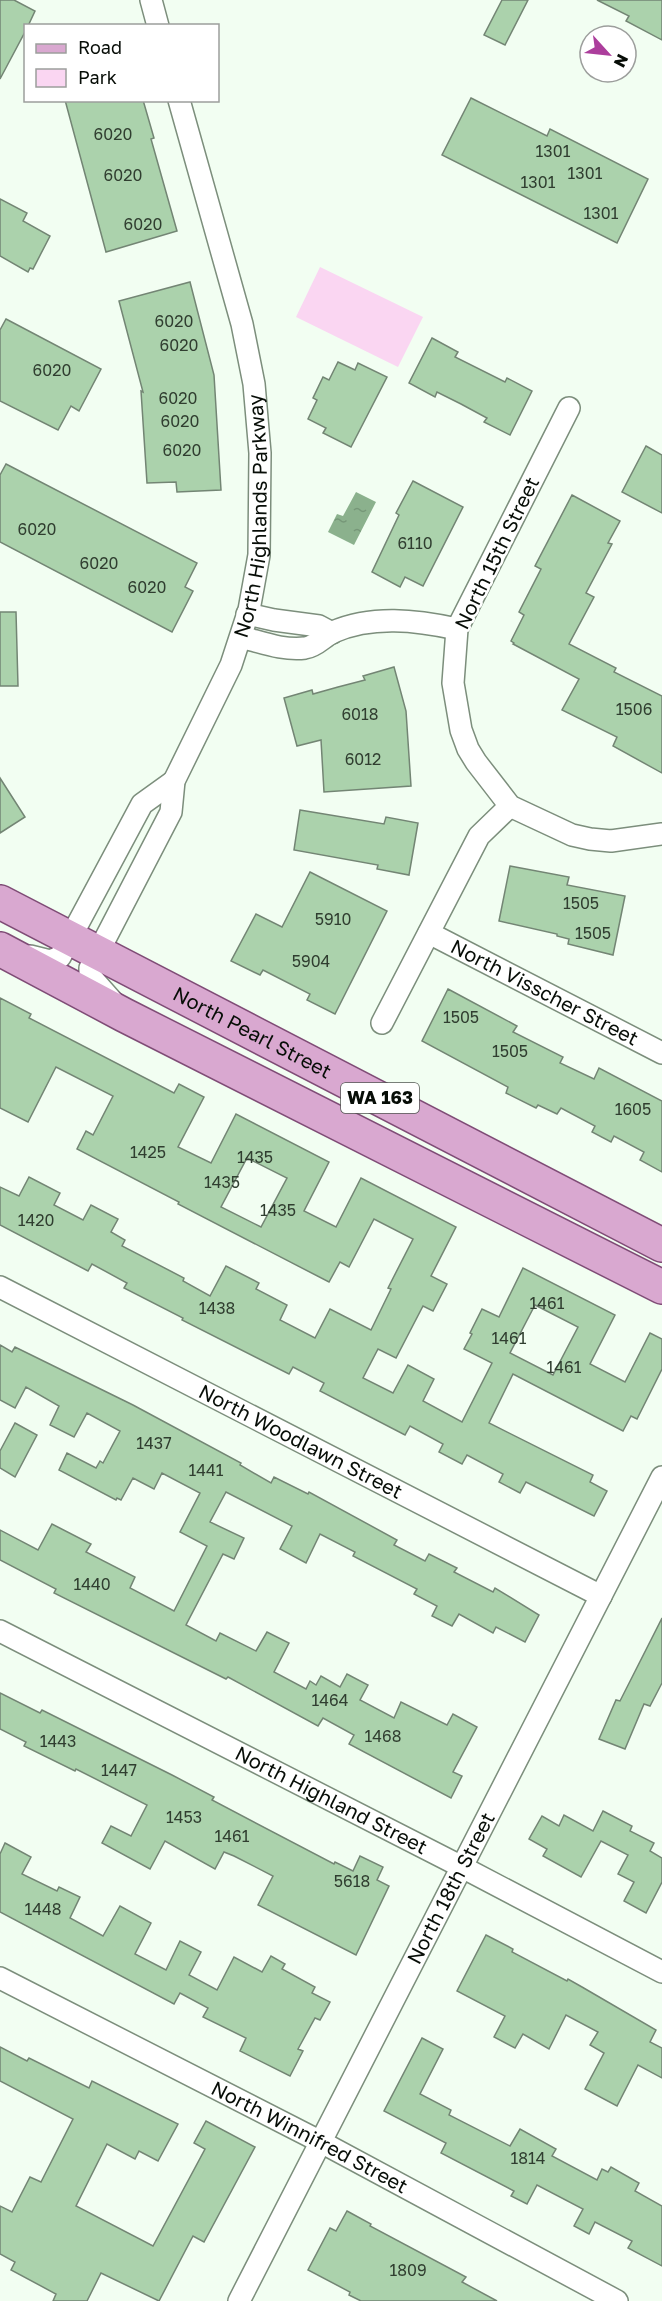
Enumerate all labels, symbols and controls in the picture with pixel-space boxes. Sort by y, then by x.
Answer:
legend [24,24,219,102]
north arrow [578,24,638,84]
text: Road [78,36,122,58]
text: N [610,51,633,71]
text: Park [78,66,117,88]
house number: 6020 [94,124,132,144]
house number: 1301 [536,141,571,161]
house number: 1301 [568,163,603,183]
house number: 6020 [104,165,142,185]
house number: 1301 [521,172,556,192]
house number: 1301 [584,203,619,223]
house number: 6020 [124,214,162,234]
house number: 6020 [155,311,193,331]
house number: 6020 [160,335,198,355]
house number: 6020 [33,360,71,380]
house number: 6020 [159,388,197,408]
street label: North Highlands Parkway [228,393,271,640]
house number: 6020 [161,411,199,431]
house number: 6020 [163,440,201,460]
street label: North 15th Street [449,472,543,633]
house number: 6020 [18,519,56,539]
house number: 6110 [397,533,433,553]
house number: 6020 [80,553,118,573]
house number: 6020 [128,577,166,597]
house number: 1506 [616,699,652,719]
house number: 6018 [341,704,379,724]
house number: 6012 [345,749,381,769]
house number: 1505 [563,893,599,913]
house number: 5910 [315,909,351,929]
house number: 1505 [575,923,611,943]
street label: North Visscher Street [447,933,643,1050]
house number: 5904 [292,951,330,971]
street label: North Pearl Street [169,981,336,1083]
house number: 1505 [443,1007,479,1027]
house number: 1505 [492,1041,528,1061]
road number: WA 163 [341,1083,419,1113]
house number: 1605 [615,1099,651,1119]
house number: 1425 [130,1142,166,1162]
house number: 1435 [237,1147,273,1167]
house number: 1435 [204,1172,240,1192]
house number: 1435 [260,1200,296,1220]
house number: 1420 [18,1210,54,1230]
house number: 1461 [530,1293,565,1313]
house number: 1438 [199,1298,235,1318]
house number: 1461 [492,1328,527,1348]
house number: 1461 [547,1357,582,1377]
street label: North Woodlawn Street [195,1378,407,1503]
house number: 1437 [136,1433,172,1453]
house number: 1441 [188,1460,224,1480]
house number: 1440 [73,1574,111,1594]
house number: 1464 [312,1690,348,1710]
house number: 1468 [365,1726,401,1746]
house number: 1443 [40,1731,76,1751]
street label: North Highland Street [232,1740,432,1858]
house number: 1447 [101,1760,137,1780]
house number: 1453 [166,1807,202,1827]
street label: North 18th Street [401,1808,499,1968]
house number: 1461 [215,1826,250,1846]
house number: 5618 [334,1871,370,1891]
house number: 1448 [24,1899,62,1919]
street label: North Winnifred Street [208,2075,412,2197]
house number: 1814 [510,2148,546,2168]
house number: 1809 [389,2260,427,2280]

